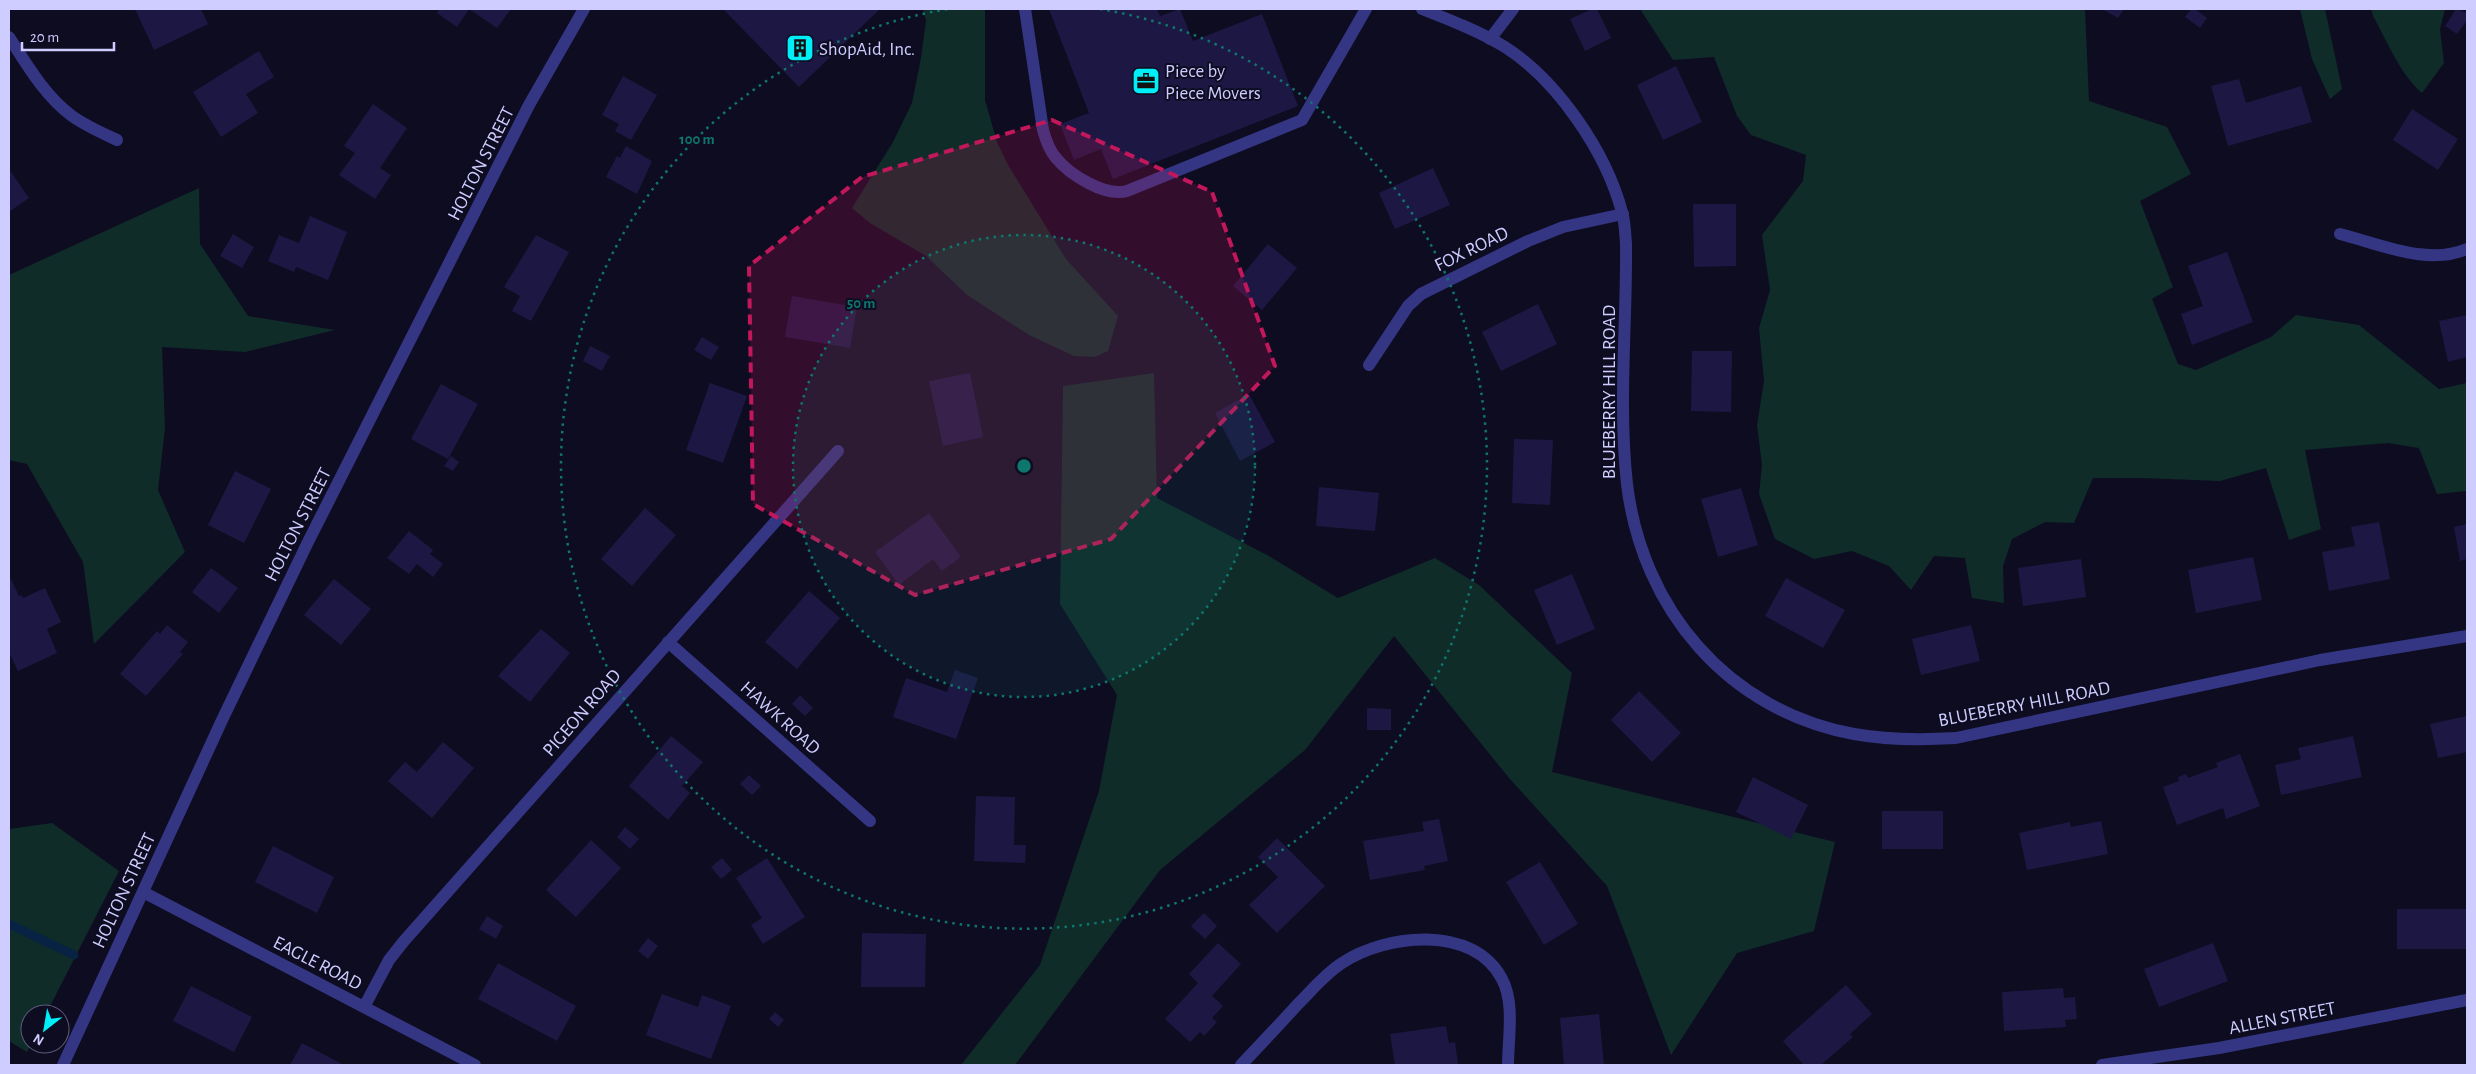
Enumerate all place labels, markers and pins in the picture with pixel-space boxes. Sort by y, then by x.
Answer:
building icon: ShopAid, Inc. [785,33,815,63]
place label: ShopAid, Inc. [819,40,915,59]
place label: Piece by Piece Movers [1165,62,1261,103]
office icon: Piece by Piece Movers [1131,66,1161,96]
centre of rings [1015,457,1033,475]

